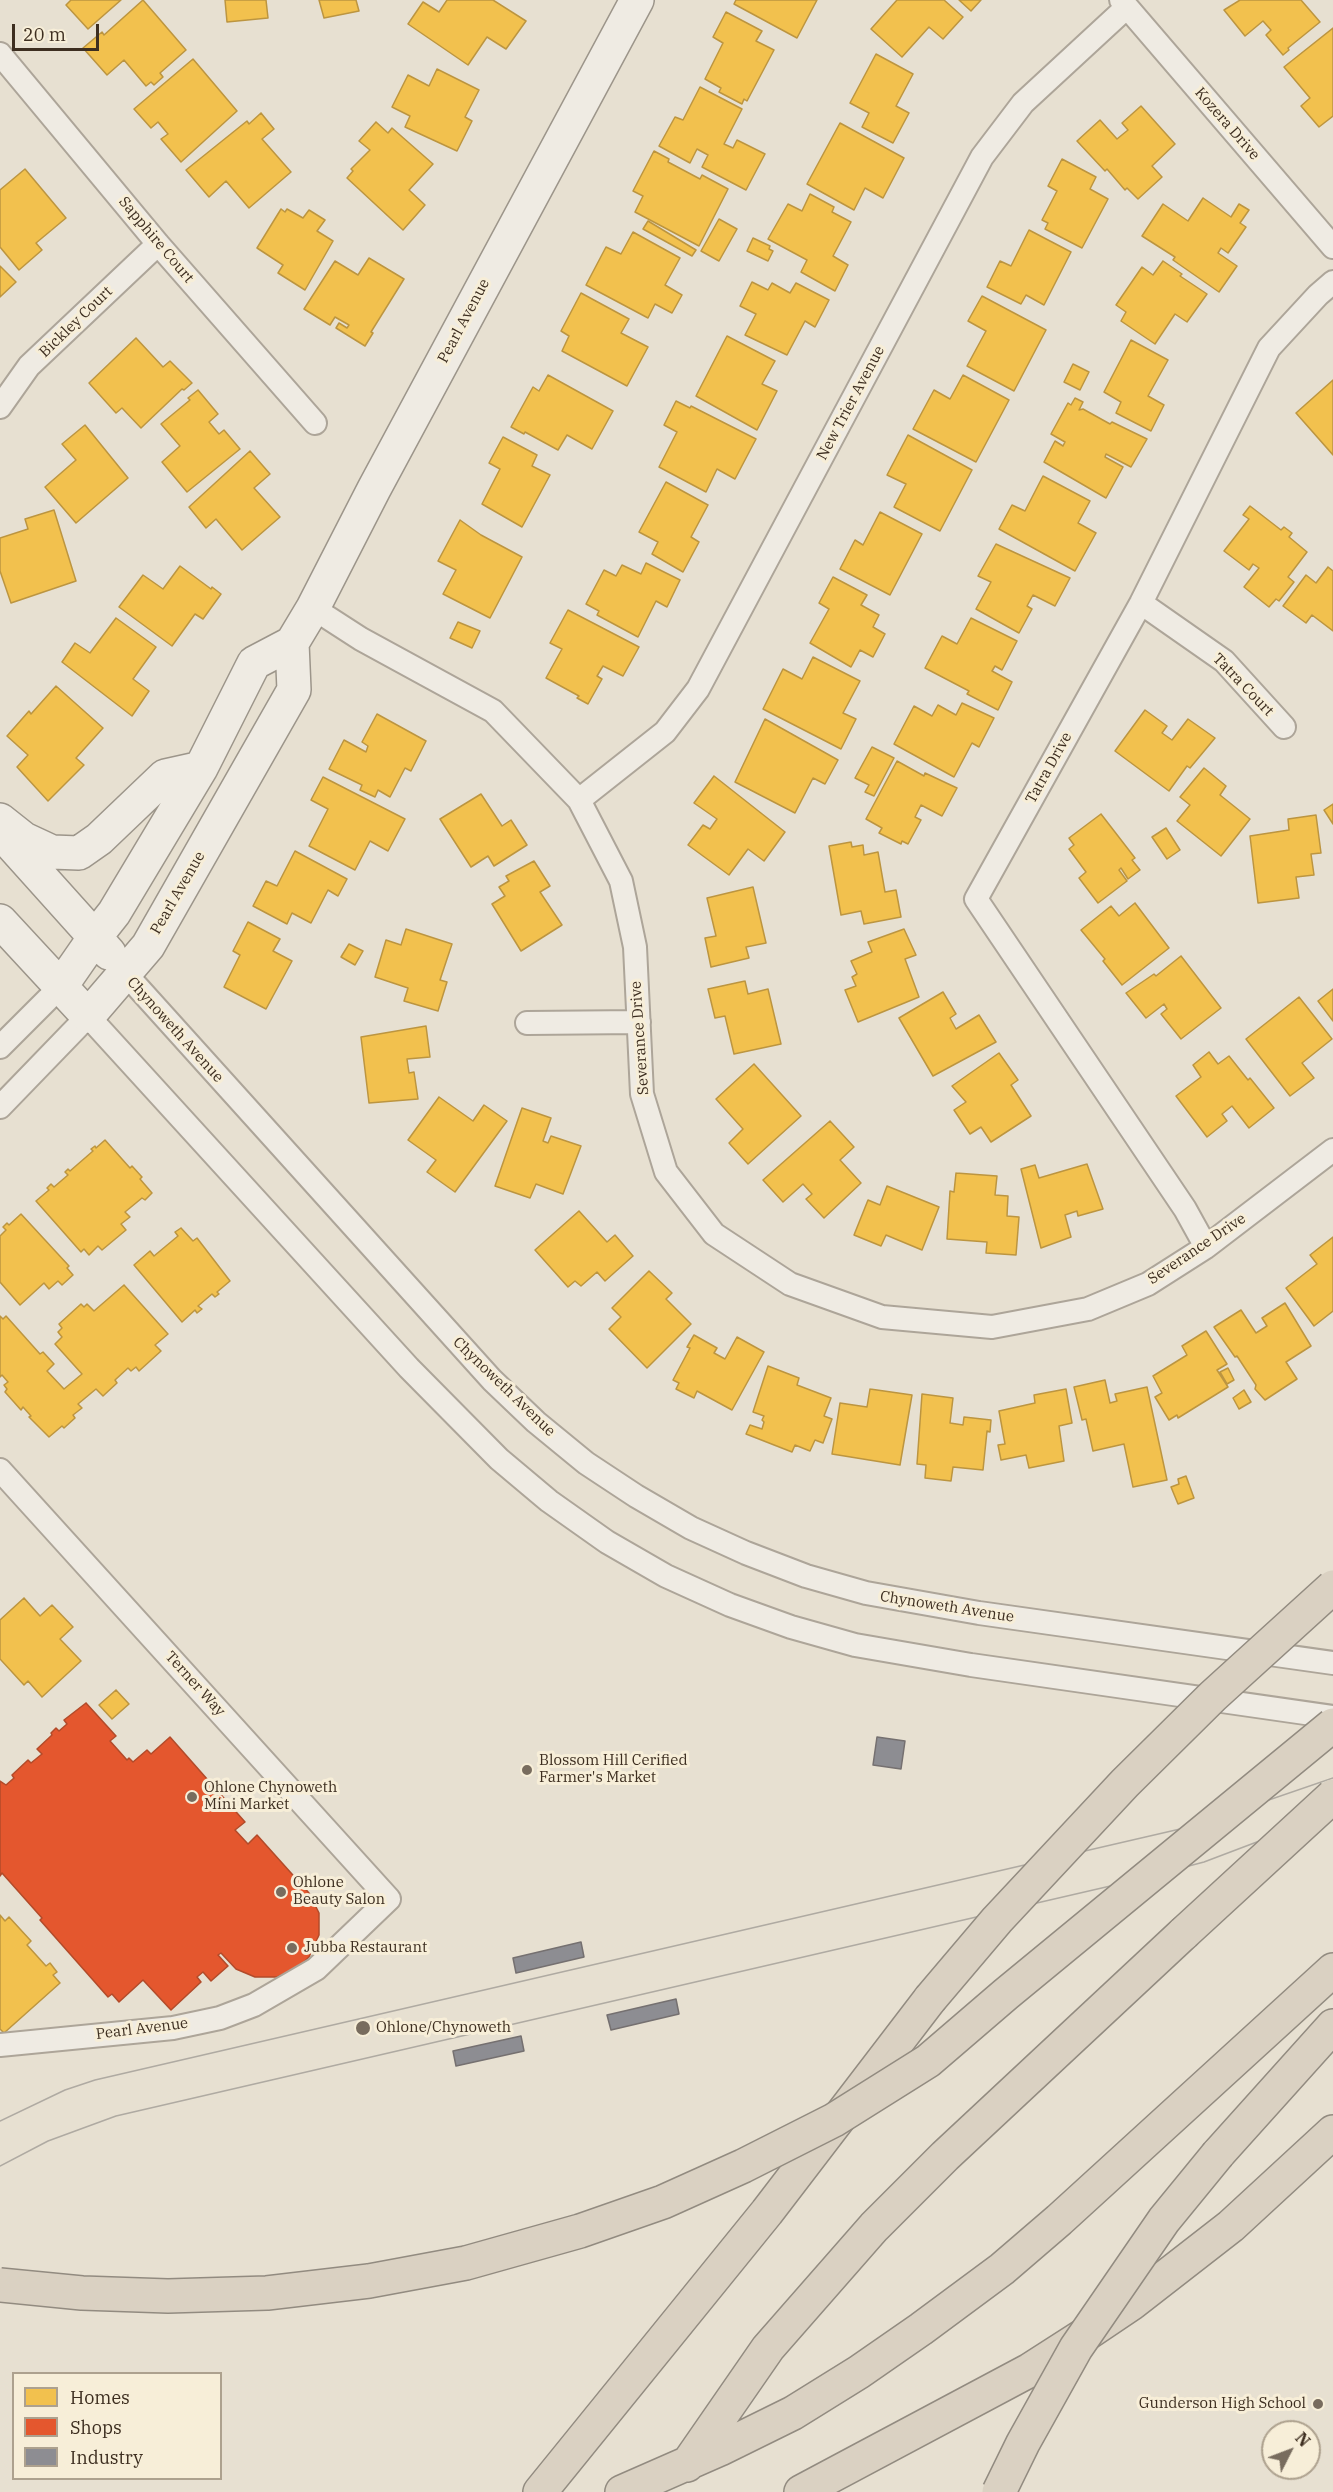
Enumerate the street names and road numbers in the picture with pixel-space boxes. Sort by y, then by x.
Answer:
street label: Kozera Drive [1191,84,1263,164]
street label: Sapphire Court [115,193,197,287]
street label: Pearl Avenue [434,276,494,366]
street label: Bickley Court [36,283,116,361]
street label: New Trier Avenue [813,343,889,463]
street label: Tatra Court [1209,650,1277,720]
street label: Tatra Drive [1022,729,1076,807]
street label: Pearl Avenue [147,848,209,938]
street label: Chynoweth Avenue [123,974,227,1086]
street label: Severance Drive [627,980,653,1096]
street label: Severance Drive [1145,1210,1249,1288]
street label: Chynoweth Avenue [449,1334,559,1440]
street label: Chynoweth Avenue [879,1588,1015,1626]
street label: Terner Way [161,1648,229,1720]
street label: Pearl Avenue [95,2014,189,2044]

